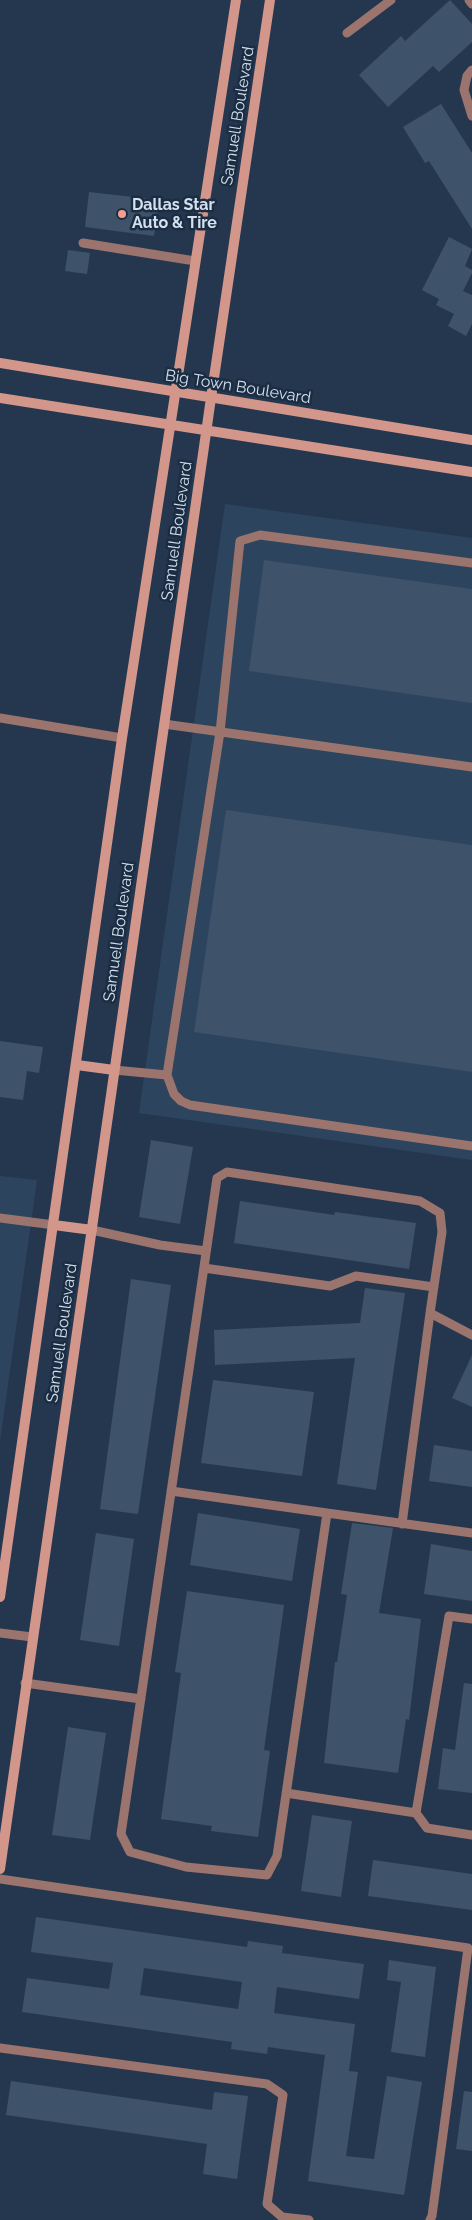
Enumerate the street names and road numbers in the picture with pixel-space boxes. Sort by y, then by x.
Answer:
street label: Samuell Boulevard [218,45,258,187]
street label: Big Town Boulevard [164,366,312,408]
street label: Samuell Boulevard [158,460,196,602]
street label: Samuell Boulevard [100,861,138,1003]
street label: Samuell Boulevard [43,1262,81,1404]

